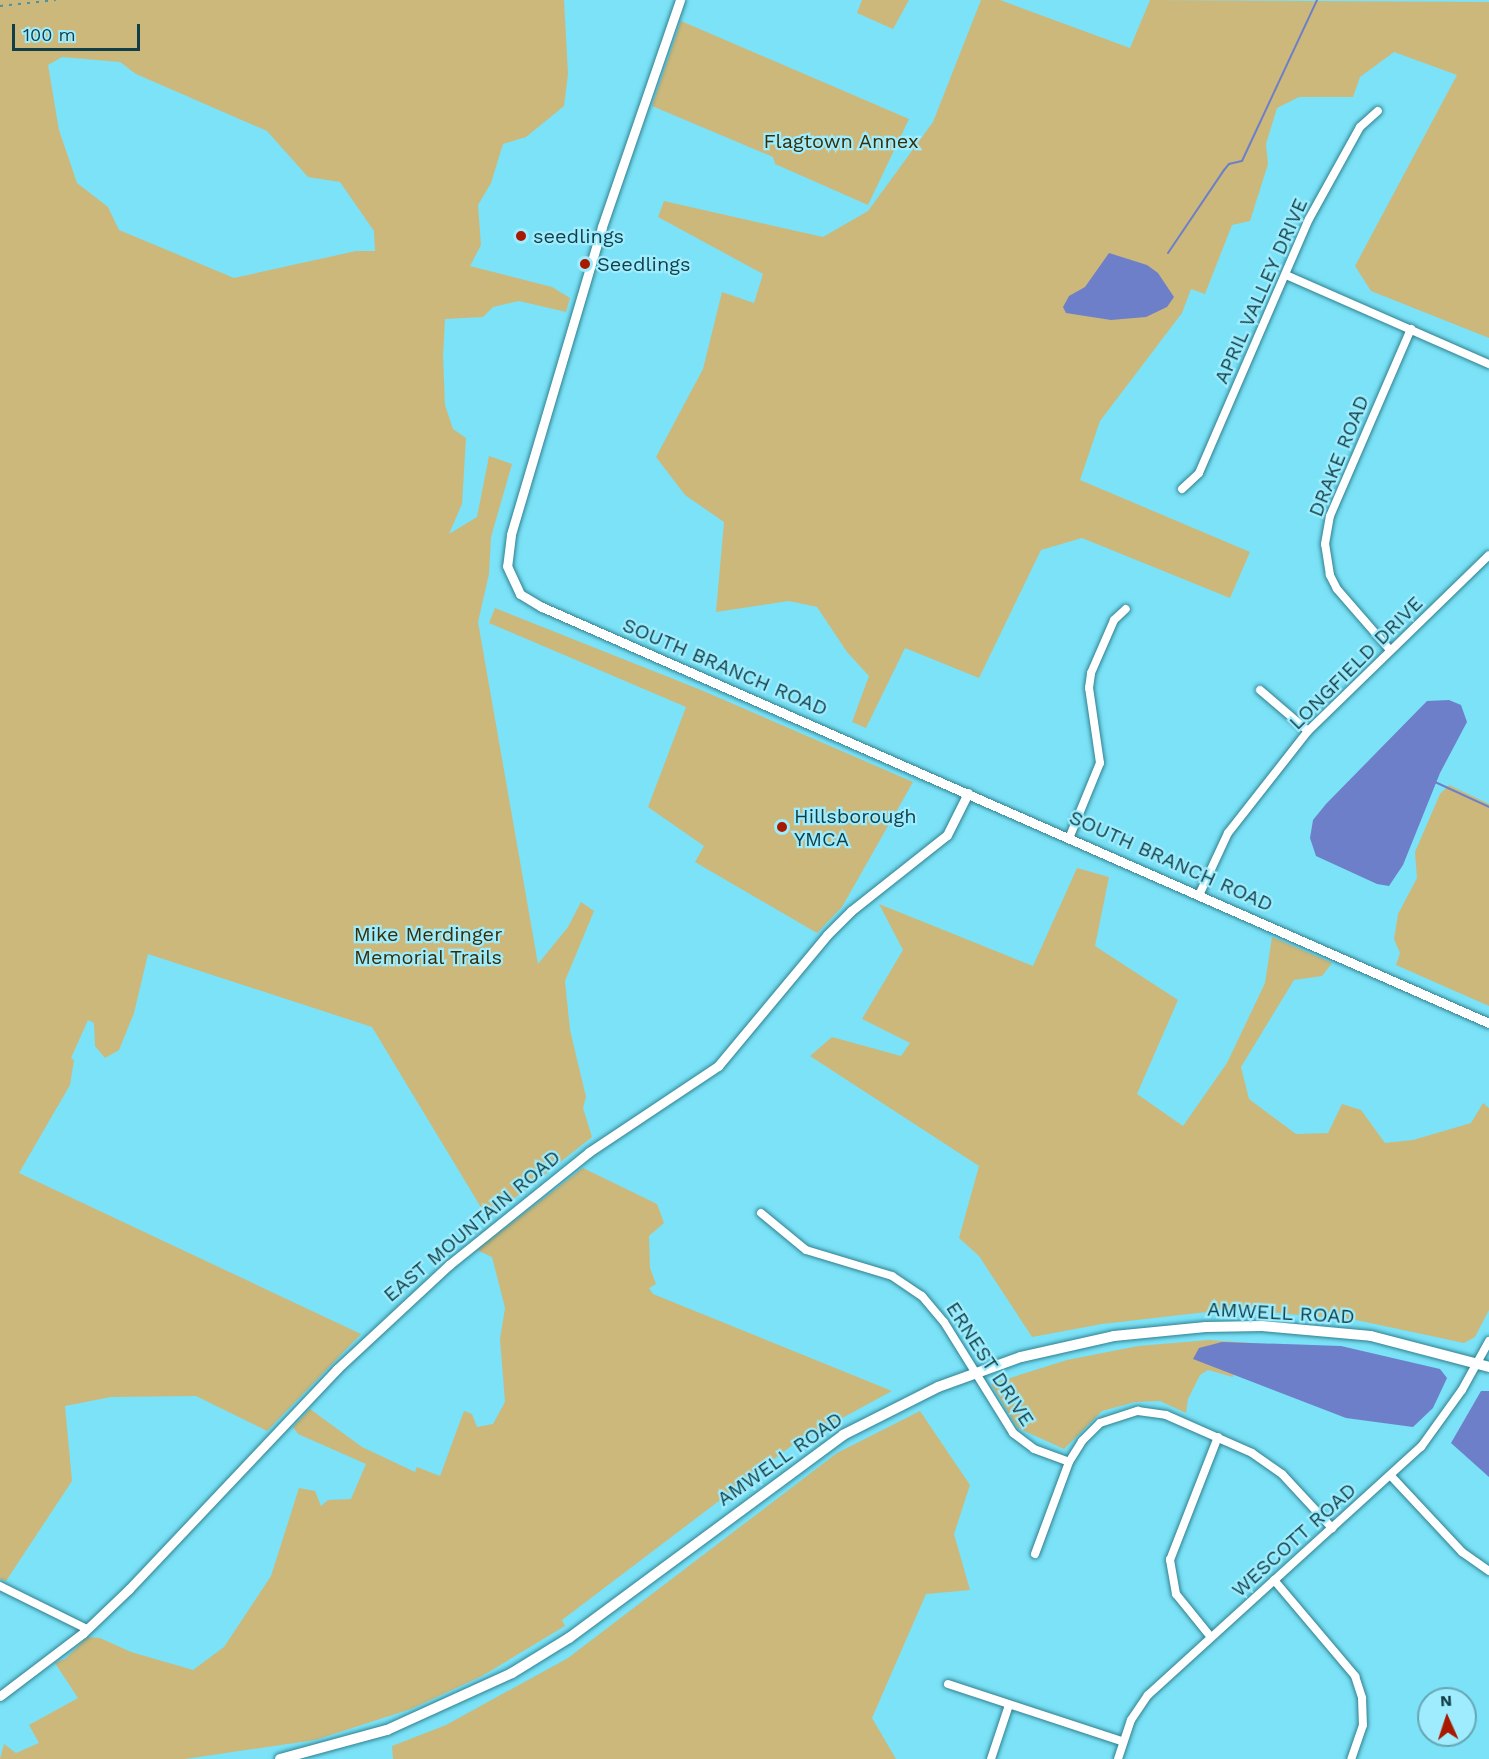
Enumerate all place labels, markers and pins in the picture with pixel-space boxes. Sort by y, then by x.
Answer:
place label: seedlings [533,224,624,248]
marker: seedlings [514,229,528,243]
place label: Seedlings [597,252,690,276]
marker: Seedlings [578,257,592,271]
place label: Hillsborough YMCA [794,804,917,851]
marker: Hillsborough YMCA [775,820,789,834]

